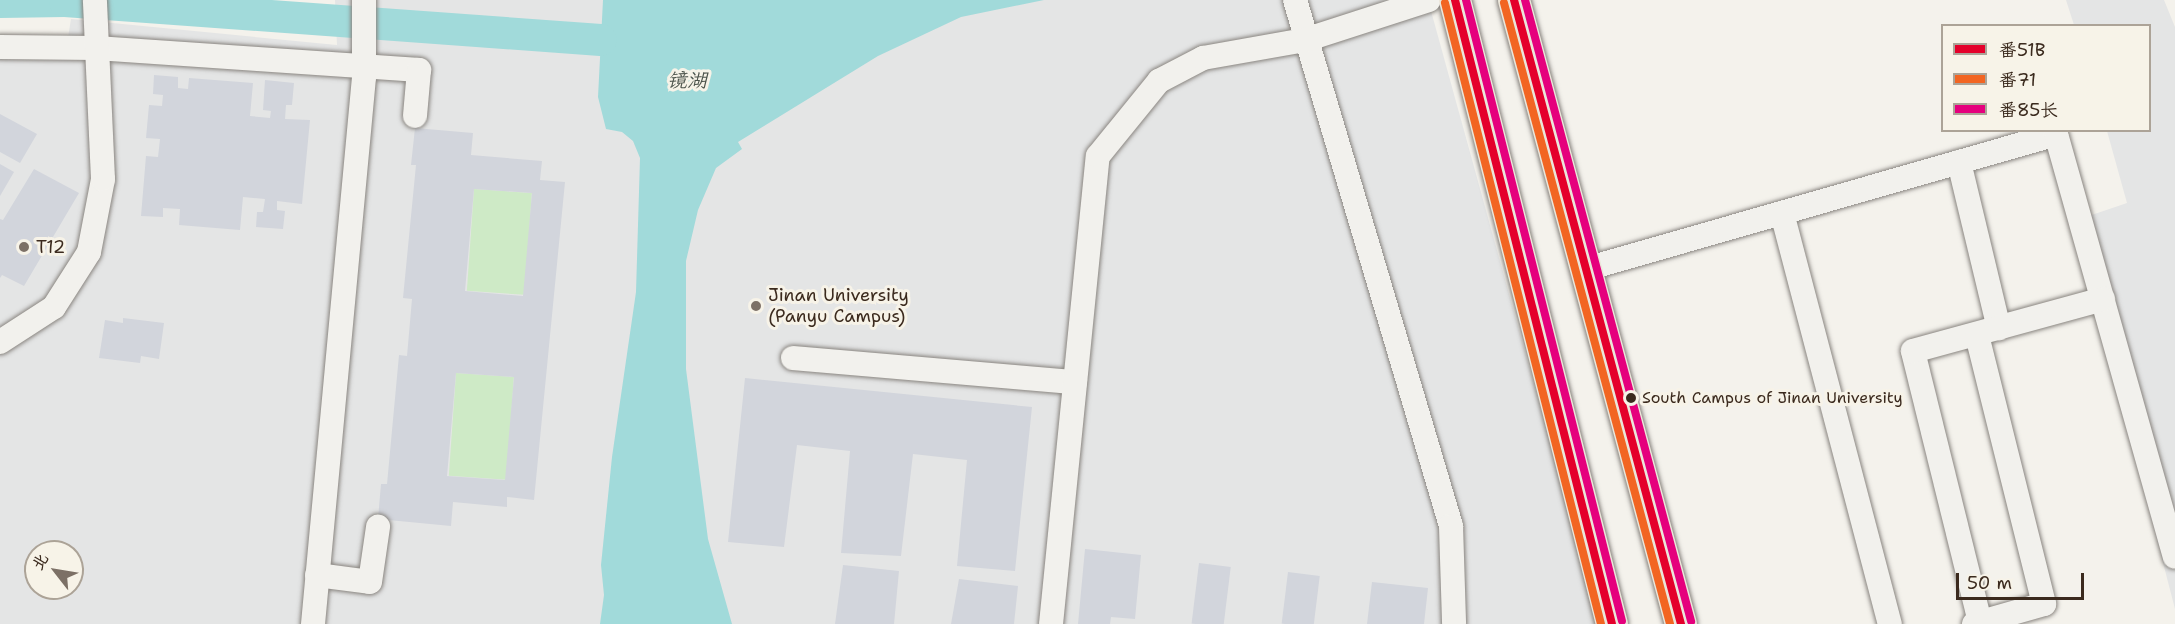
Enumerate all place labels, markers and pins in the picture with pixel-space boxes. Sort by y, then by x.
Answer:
place label: T12 [36,236,65,258]
marker: T12 [17,240,31,254]
place label: Jinan University (Panyu Campus) [768,285,909,328]
marker: Jinan University (Panyu Campus) [749,299,763,313]
place label: South Campus of Jinan University [1642,388,1903,408]
marker: South Campus of Jinan University [1625,392,1637,404]

